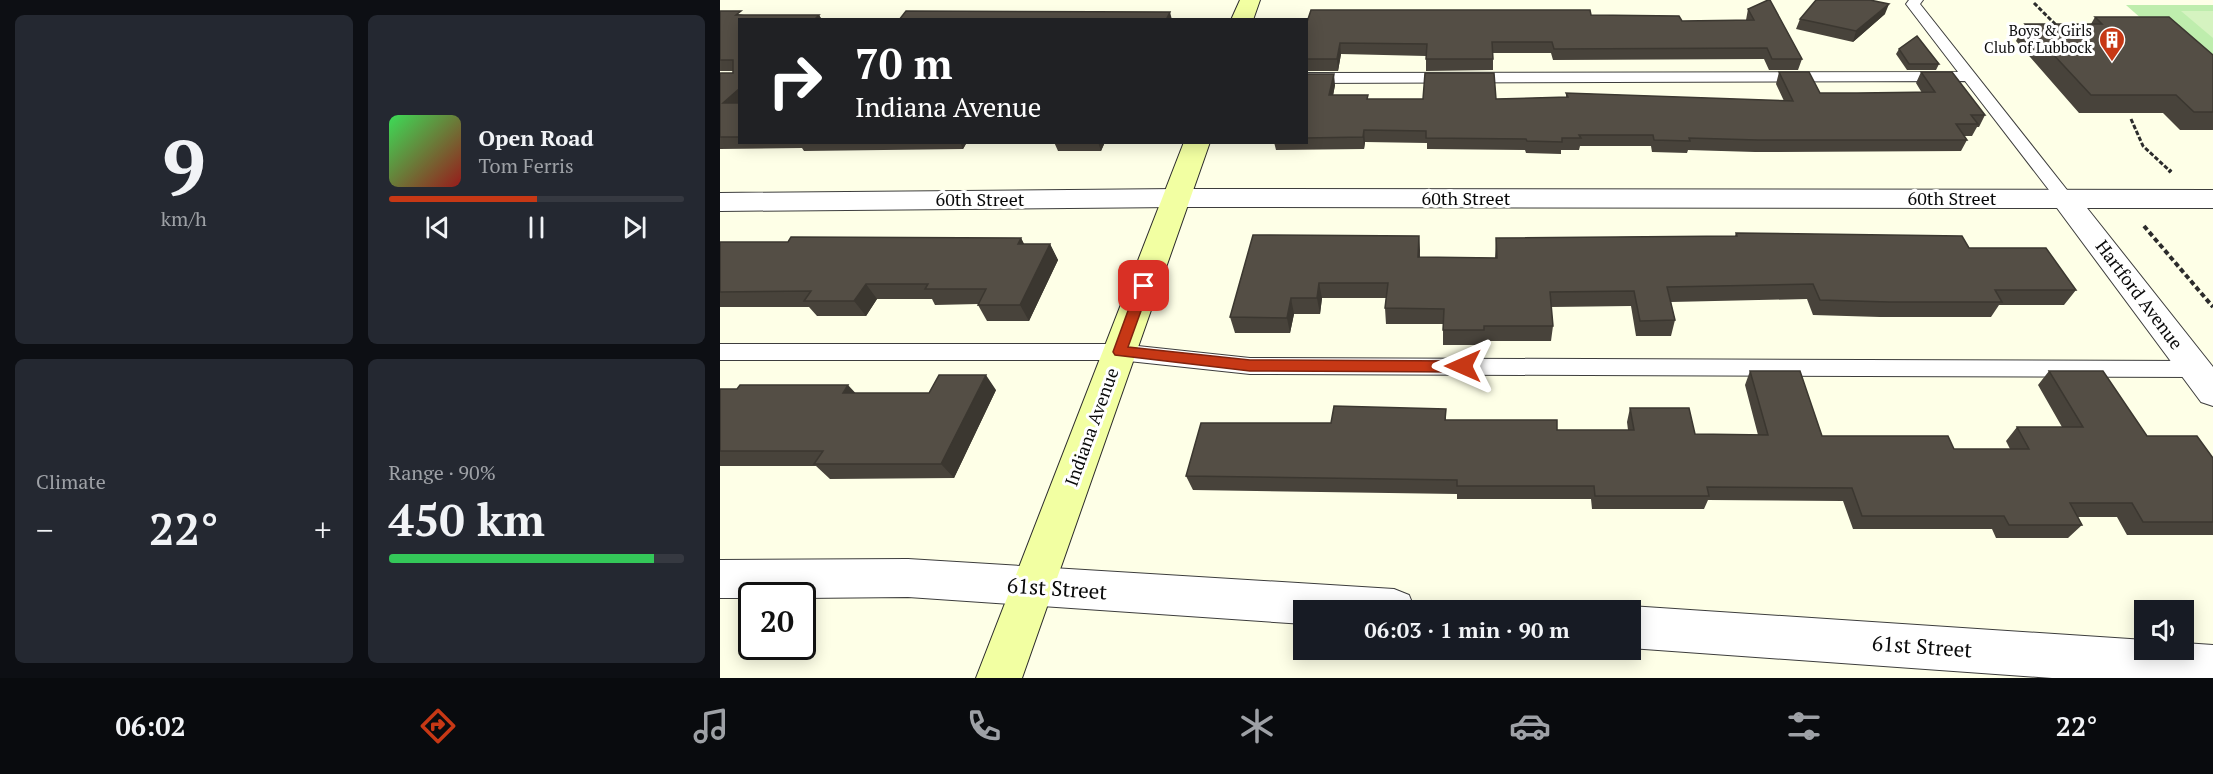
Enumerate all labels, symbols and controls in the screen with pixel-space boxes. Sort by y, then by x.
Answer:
place label: Boys & Girls Club of Lubbock [1984,20,2092,57]
building icon: Boys & Girls Club of Lubbock [2097,25,2127,63]
text: 70 m [855,35,953,91]
icon: right [756,42,834,120]
text: Indiana Avenue [855,89,1041,125]
text: 9 [162,114,206,217]
text: Open Road [479,123,594,152]
text: Tom Ferris [479,152,574,179]
street label: 60th Street [1422,186,1511,210]
street label: 60th Street [1908,186,1997,210]
street label: 60th Street [936,187,1025,211]
text: km/h [161,205,207,232]
icon: previous [421,211,454,244]
icon: pause [520,211,553,244]
icon: next [618,211,651,244]
street label: Hartford Avenue [2091,235,2189,354]
pin [1118,260,1169,311]
icon: arrive [1127,269,1160,302]
position arrow [1431,334,1495,398]
street label: Indiana Avenue [1059,364,1124,489]
text: Range · 90% [389,459,496,486]
text: Climate [36,468,106,495]
text: 450 km [389,489,545,549]
text: 22° [149,498,218,558]
text: − [36,508,54,551]
text: + [314,508,332,551]
street label: 61st Street [1006,571,1108,605]
speed limit sign: 20 [738,582,816,660]
map controls [2134,600,2194,660]
button: sound [2134,600,2194,660]
text: 06:03 · 1 min · 90 m [1364,615,1570,644]
street label: 61st Street [1871,629,1973,663]
icon: directions [417,705,459,747]
icon: music [690,705,732,747]
icon: phone [963,705,1005,747]
icon: climate [1236,705,1278,747]
icon: car [1509,705,1551,747]
icon: filters [1783,705,1825,747]
text: 06:02 [116,708,186,744]
text: 22° [2056,708,2097,744]

